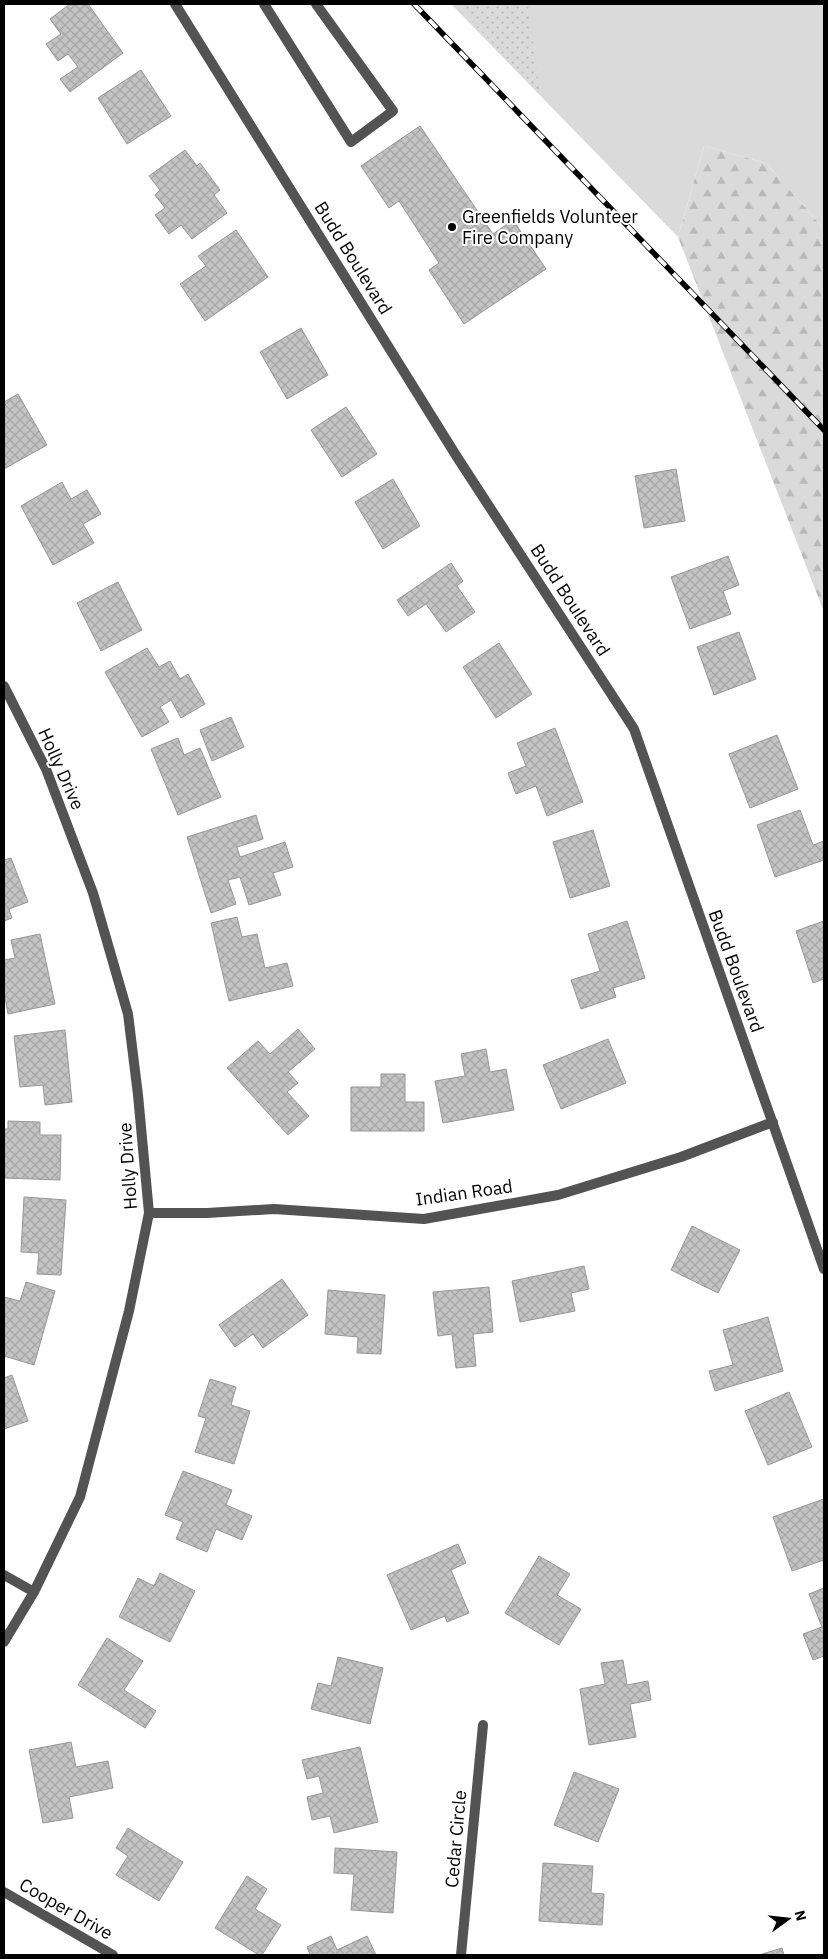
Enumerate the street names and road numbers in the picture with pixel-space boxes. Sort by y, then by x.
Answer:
street label: Budd Boulevard [309,197,397,319]
street label: Budd Boulevard [526,539,615,660]
street label: Holly Drive [33,724,90,813]
street label: Budd Boulevard [704,906,769,1035]
street label: Holly Drive [113,1122,142,1210]
street label: Indian Road [414,1174,514,1211]
street label: Cedar Circle [440,1789,471,1889]
street label: Cooper Drive [15,1873,117,1945]

